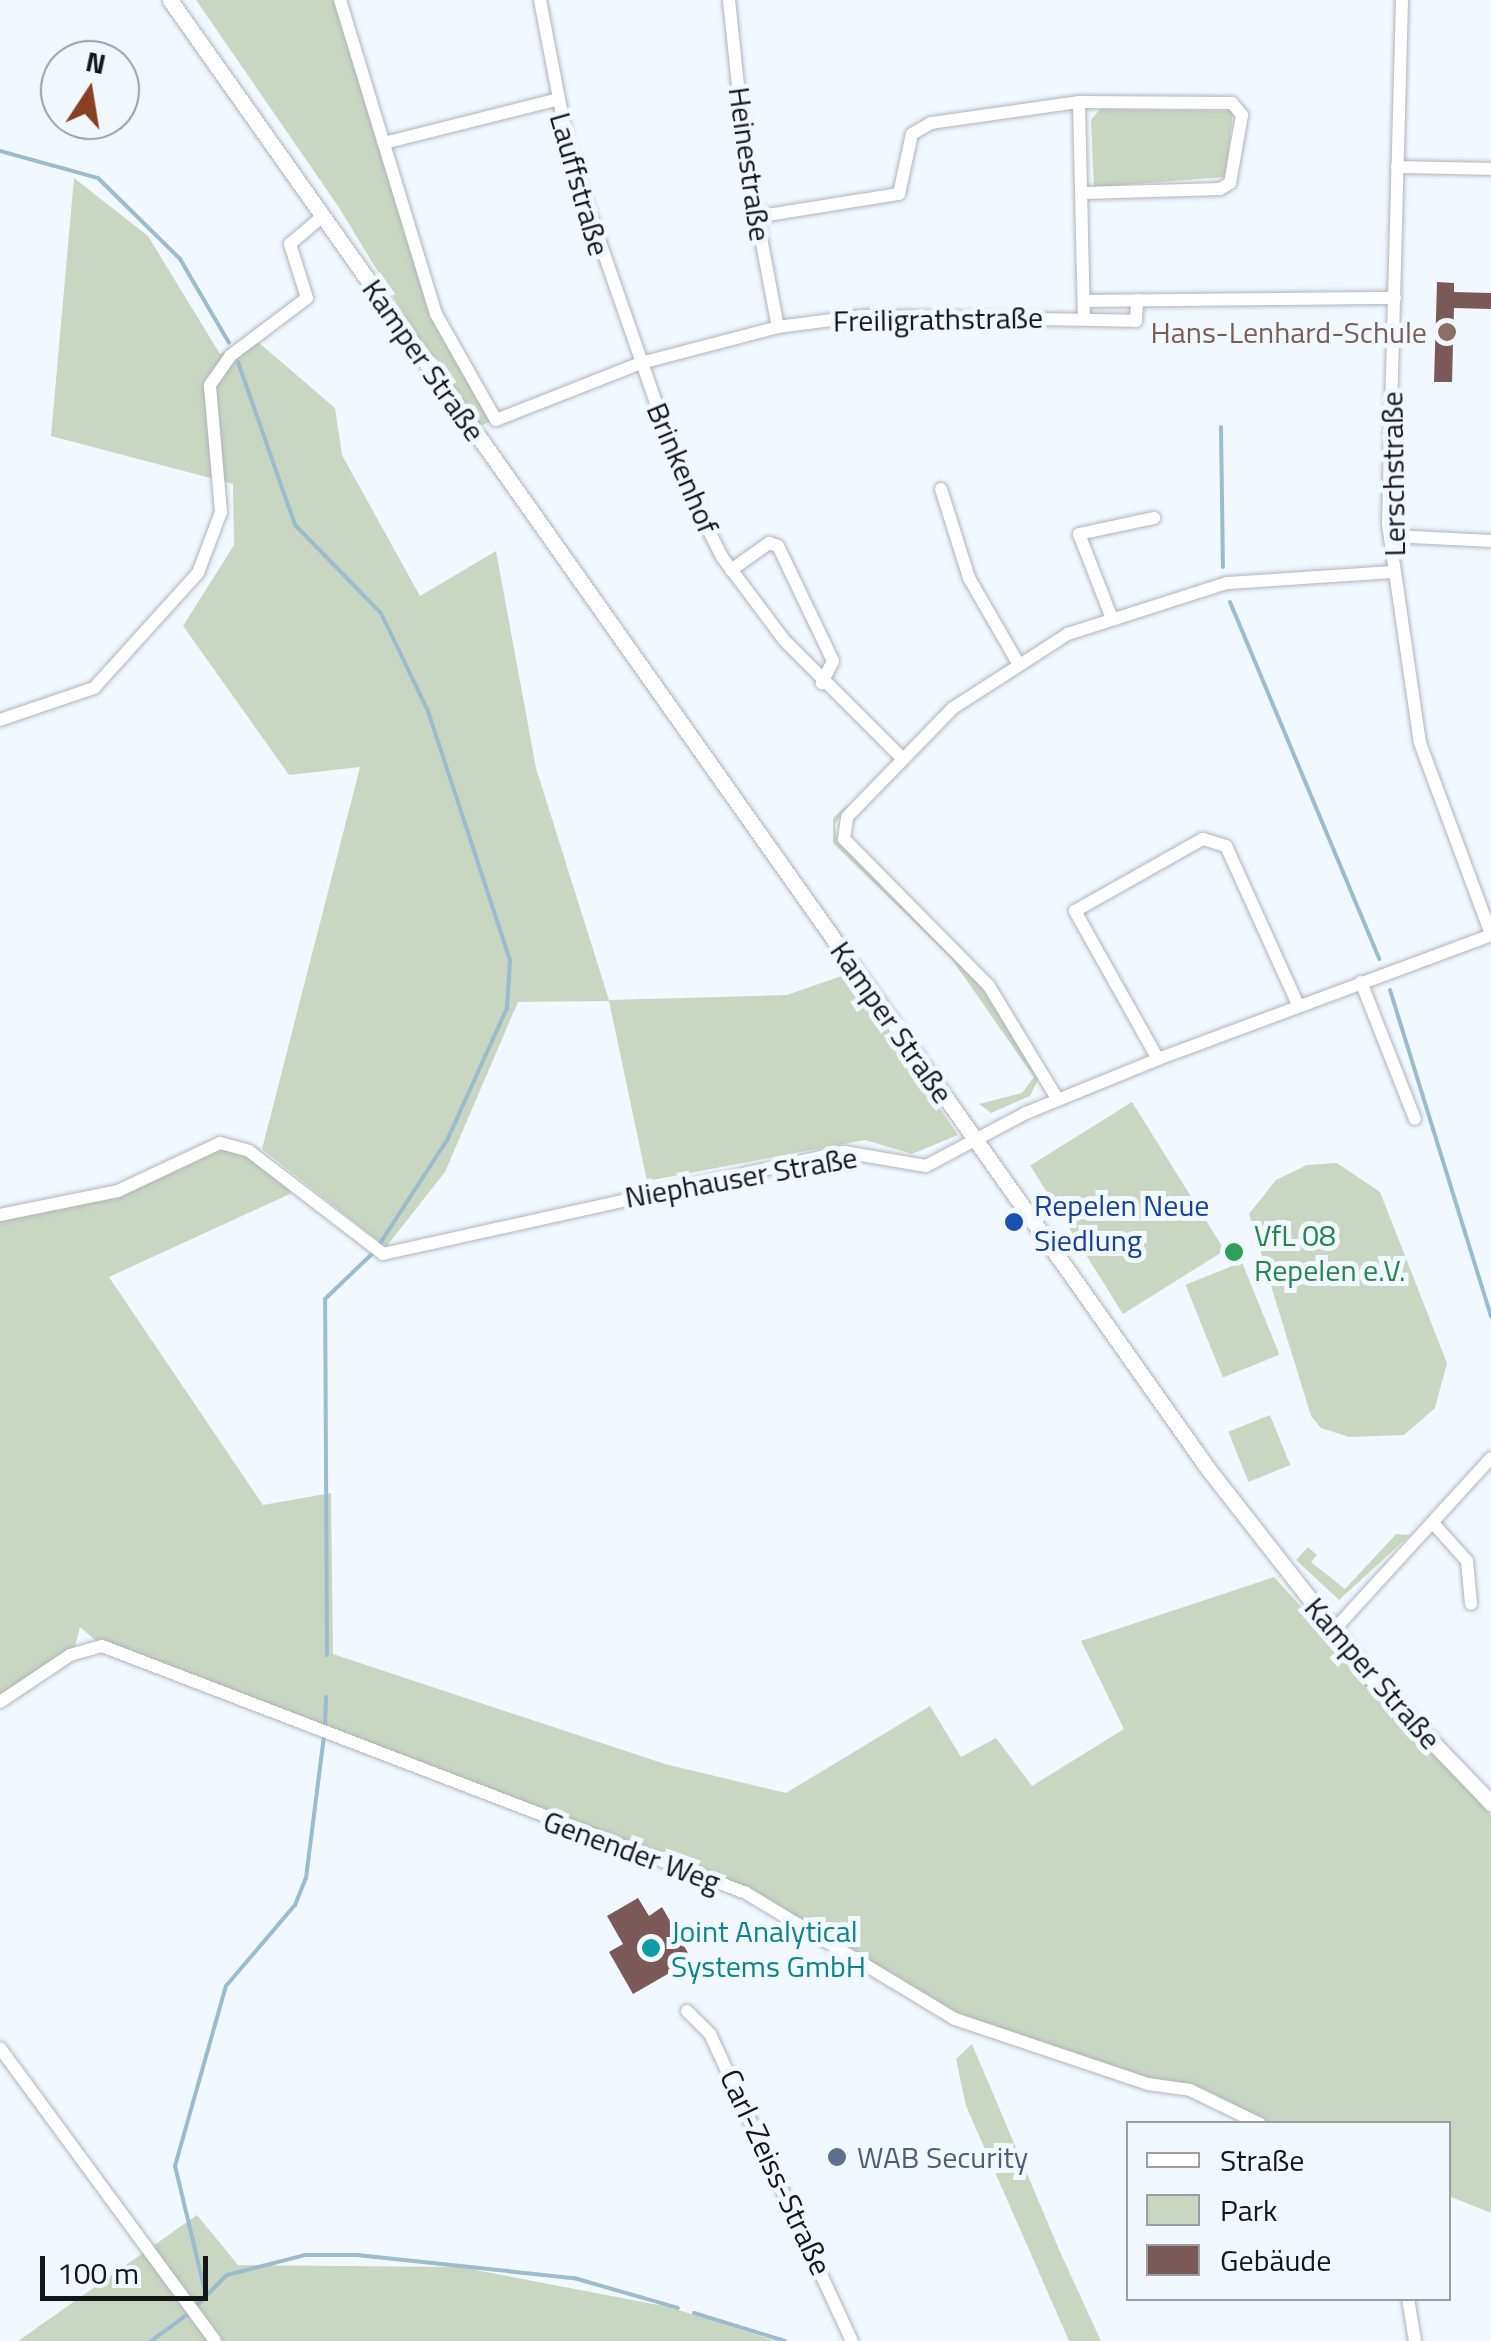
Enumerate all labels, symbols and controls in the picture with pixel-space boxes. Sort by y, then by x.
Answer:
text: N [82,39,110,85]
north arrow [40,40,140,140]
street label: Heinestraße [721,85,779,243]
street label: Lauffstraße [542,108,618,260]
street label: Kamper Straße [355,272,493,448]
street label: Freiligrathstraße [833,299,1043,339]
place label: Hans-Lenhard-Schule [1151,314,1427,350]
marker: Hans-Lenhard-Schule [1436,321,1458,343]
street label: Lerschstraße [1374,391,1412,557]
street label: Brinkenhof [639,397,727,539]
street label: Kamper Straße [823,934,961,1110]
street label: Niephauser Straße [622,1139,860,1215]
place label: Repelen Neue Siedlung [1034,1187,1209,1258]
marker: Repelen Neue Siedlung [1003,1211,1025,1233]
place label: VfL 08 Repelen e.V. [1254,1217,1405,1288]
marker: VfL 08 Repelen e.V. [1223,1241,1245,1263]
street label: Kamper Straße [1297,1590,1449,1756]
street label: Genender Weg [539,1802,725,1900]
place label: Joint Analytical Systems GmbH [671,1913,866,1984]
marker: Joint Analytical Systems GmbH [640,1937,662,1959]
street label: Carl-Zeiss-Straße [713,2063,839,2281]
legend [1126,2121,1451,2301]
text: Straße [1220,2137,1304,2183]
place label: WAB Security [857,2139,1028,2175]
marker: WAB Security [826,2146,848,2168]
text: Park [1220,2187,1277,2233]
scale bar [45,2236,212,2298]
text: Gebäude [1220,2237,1331,2283]
text: 100 m [57,2250,139,2296]

